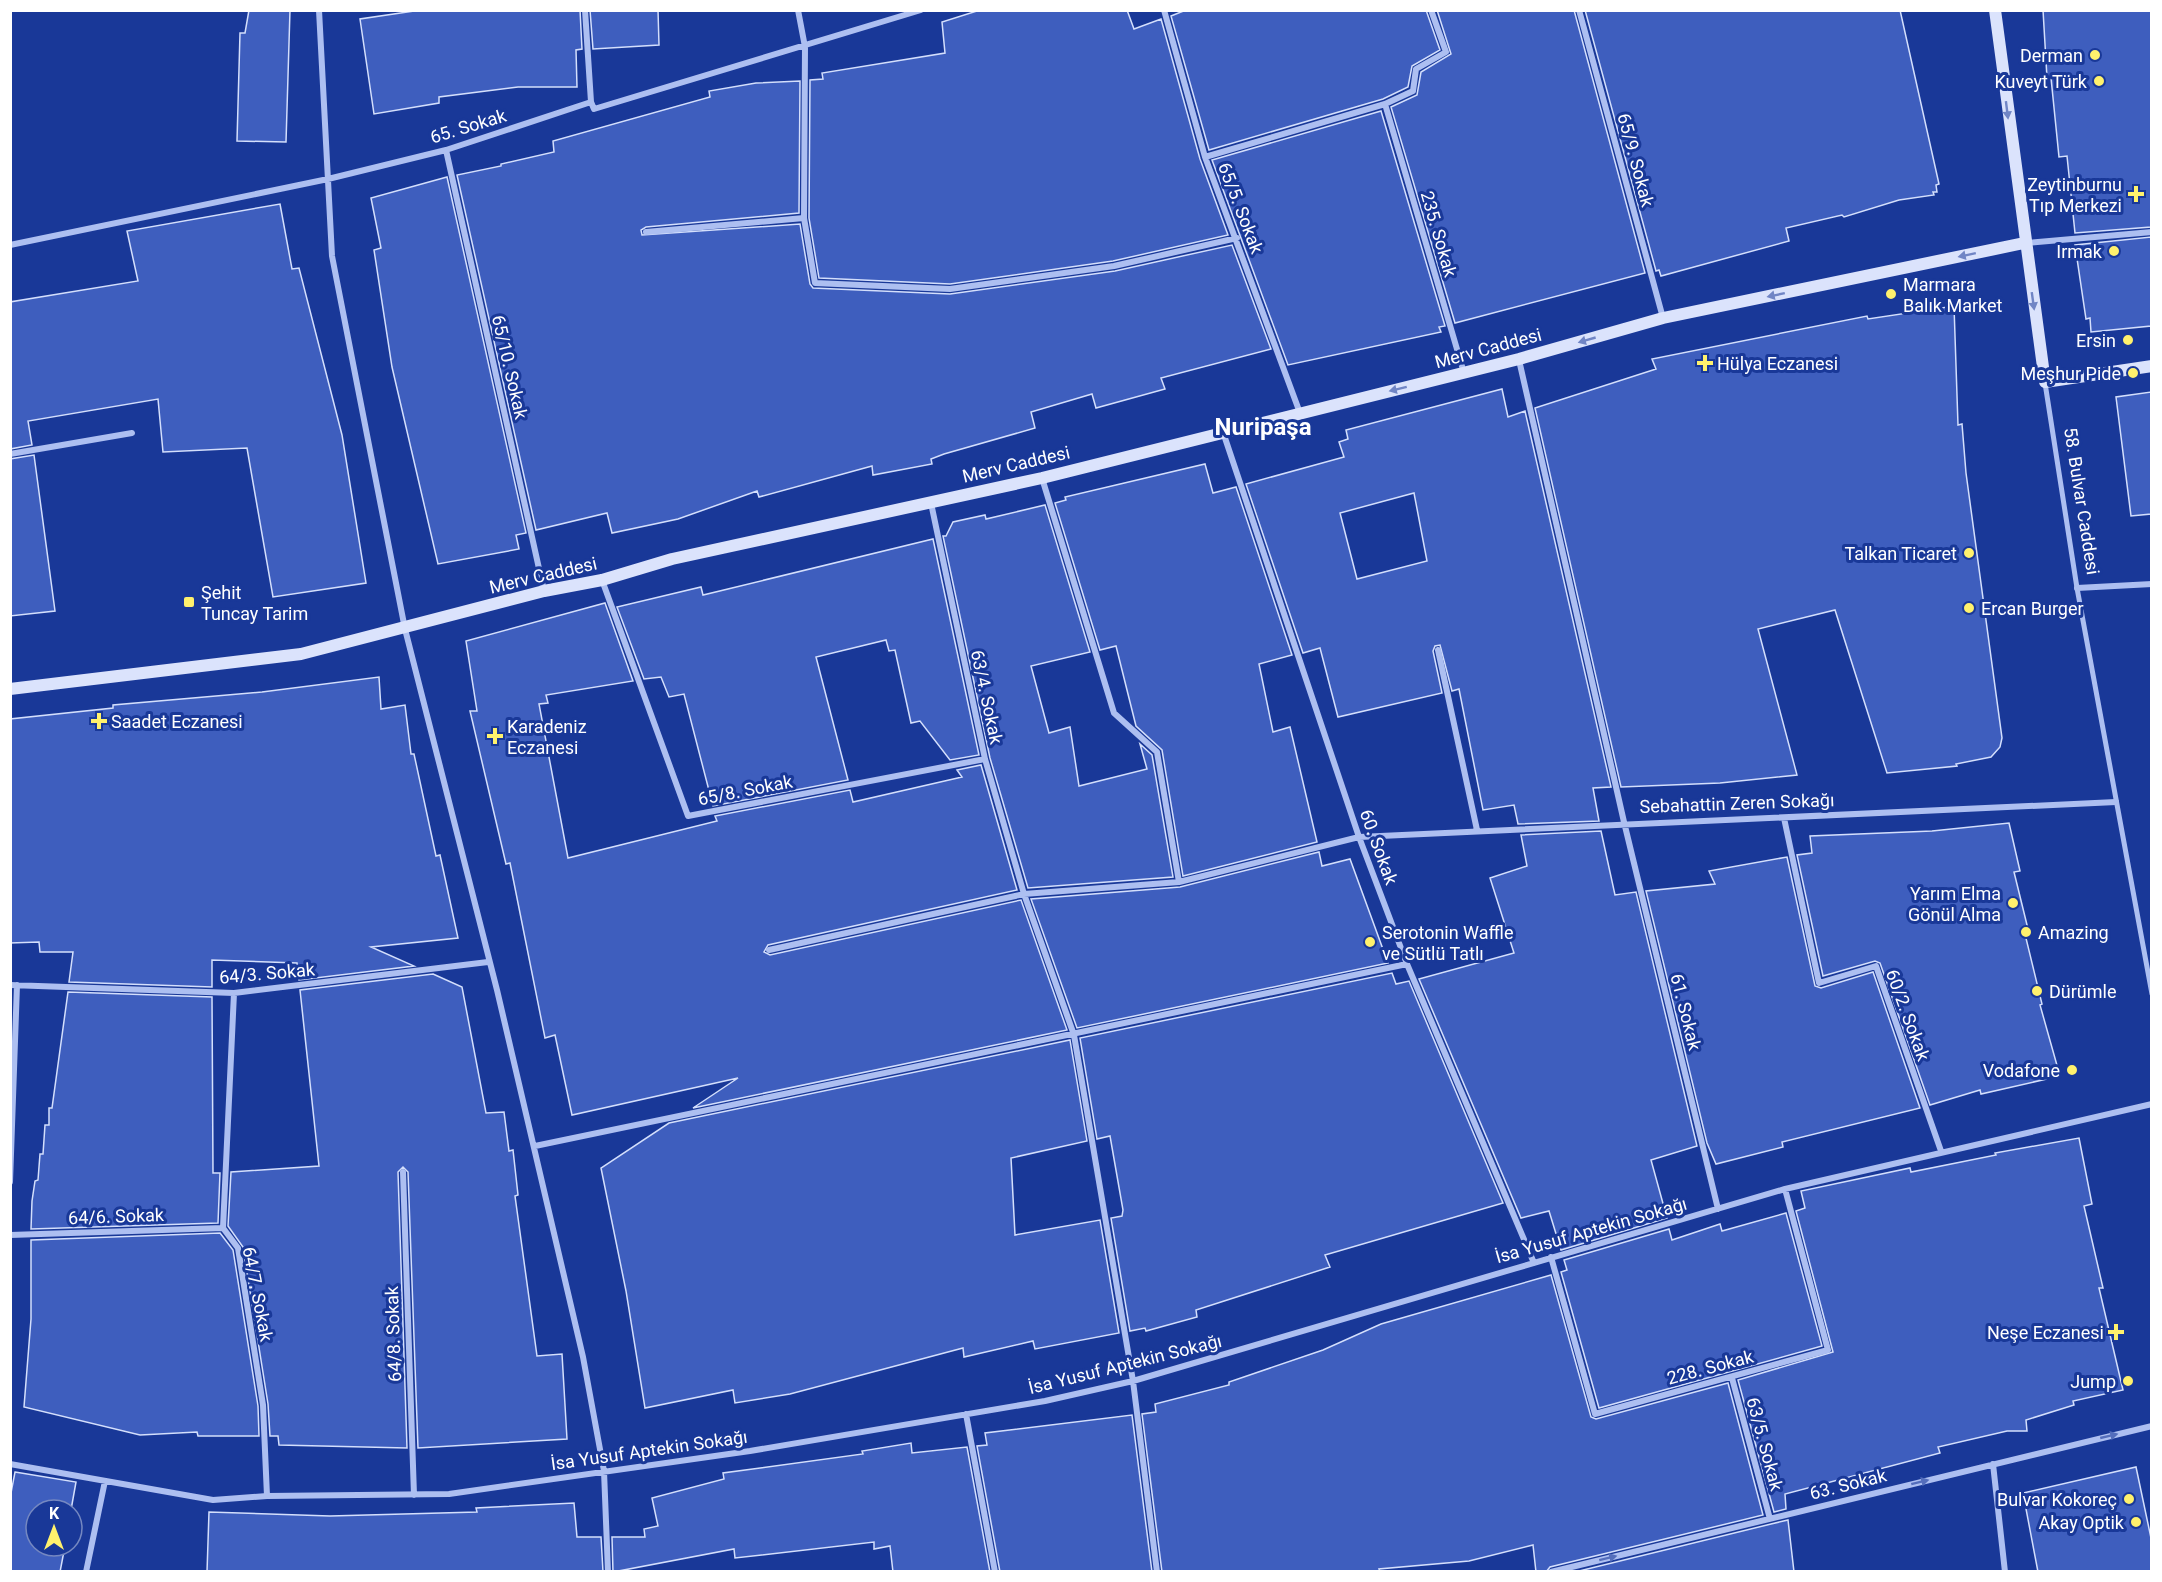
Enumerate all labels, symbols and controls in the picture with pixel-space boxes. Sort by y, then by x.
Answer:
place label: Derman [2020,45,2083,66]
marker: Derman [2088,48,2102,62]
place label: Kuveyt Türk [1994,71,2088,92]
marker: Kuveyt Türk [2092,74,2106,88]
one-way arrow [2003,101,2012,120]
street label: 65. Sokak [427,104,509,148]
street label: 65/9. Sokak [1613,111,1659,210]
street label: 65/5. Sokak [1214,159,1268,257]
place label: Zeytinburnu Tıp Merkezi [2027,174,2122,216]
marker: Zeytinburnu Tıp Merkezi [2127,185,2145,203]
street label: 235. Sokak [1417,189,1462,280]
place label: Irmak [2056,241,2103,262]
marker: Irmak [2107,244,2121,258]
one-way arrow [1957,251,1976,260]
place label: Marmara Balık Market [1903,274,2003,316]
marker: Marmara Balık Market [1884,287,1898,301]
one-way arrow [1767,290,1786,300]
one-way arrow [2028,291,2037,310]
street label: 65/10. Sokak [488,313,532,422]
street label: Merv Caddesi [1432,324,1544,372]
place label: Ersin [2076,330,2116,351]
marker: Ersin [2121,333,2135,347]
one-way arrow [1578,336,1596,345]
place label: Hülya Eczanesi [1717,353,1838,374]
marker: Hülya Eczanesi [1698,356,1712,370]
place label: Meşhur Pide [2021,363,2121,384]
marker: Meşhur Pide [2126,366,2140,380]
one-way arrow [1389,385,1407,395]
district label: Nuripaşa [1214,413,1312,441]
street label: 58. Bulvar Caddesi [2060,426,2104,576]
street label: Merv Caddesi [960,441,1072,487]
place label: Talkan Ticaret [1844,543,1957,564]
marker: Talkan Ticaret [1962,546,1976,560]
street label: Merv Caddesi [487,552,599,598]
place label: Şehit Tuncay Tarim [201,582,308,624]
marker: Şehit Tuncay Tarim [182,595,196,609]
place label: Ercan Burger [1981,598,2084,619]
marker: Ercan Burger [1962,601,1976,615]
street label: 63/4. Sokak [967,648,1007,747]
place label: Saadet Eczanesi [111,711,243,732]
marker: Saadet Eczanesi [92,714,106,728]
place label: Karadeniz Eczanesi [507,716,587,758]
marker: Karadeniz Eczanesi [488,729,502,743]
street label: 65/8. Sokak [696,770,795,809]
street label: Sebahattin Zeren Sokağı [1639,789,1835,817]
street label: 60. Sokak [1356,807,1403,888]
place label: Yarım Elma Gönül Alma [1908,883,2001,925]
marker: Yarım Elma Gönül Alma [2006,896,2020,910]
place label: Serotonin Waffle ve Sütlü Tatlı [1382,922,1514,964]
place label: Amazing [2038,922,2109,943]
marker: Amazing [2019,925,2033,939]
marker: Serotonin Waffle ve Sütlü Tatlı [1363,935,1377,949]
street label: 64/3. Sokak [218,958,317,988]
street label: 60/2. Sokak [1882,966,1935,1065]
street label: 61. Sokak [1666,971,1706,1053]
place label: Dürümle [2049,981,2116,1002]
marker: Dürümle [2030,984,2044,998]
place label: Vodafone [1983,1060,2060,1081]
marker: Vodafone [2065,1063,2079,1077]
street label: İsa Yusuf Aptekin Sokağı [1493,1193,1689,1267]
street label: 64/6. Sokak [68,1204,165,1228]
street label: 64/7. Sokak [239,1245,278,1344]
street label: 64/8. Sokak [381,1285,405,1382]
place label: Neşe Eczanesi [1987,1322,2104,1343]
marker: Neşe Eczanesi [2109,1325,2123,1339]
street label: İsa Yusuf Aptekin Sokağı [1026,1330,1224,1398]
street label: 228. Sokak [1665,1345,1756,1389]
place label: Jump [2070,1371,2116,1392]
marker: Jump [2121,1374,2135,1388]
street label: 63/5. Sokak [1742,1395,1788,1494]
street label: İsa Yusuf Aptekin Sokağı [549,1426,749,1474]
one-way arrow [2100,1431,2119,1441]
street label: 63. Sokak [1807,1464,1889,1504]
one-way arrow [1911,1476,1929,1486]
place label: Bulvar Kokoreç [1997,1489,2117,1510]
marker: Bulvar Kokoreç [2122,1492,2136,1506]
north arrow [24,1498,84,1558]
text: K [49,1504,60,1523]
place label: Akay Optik [2039,1512,2125,1533]
marker: Akay Optik [2129,1515,2143,1529]
one-way arrow [1599,1552,1617,1562]

